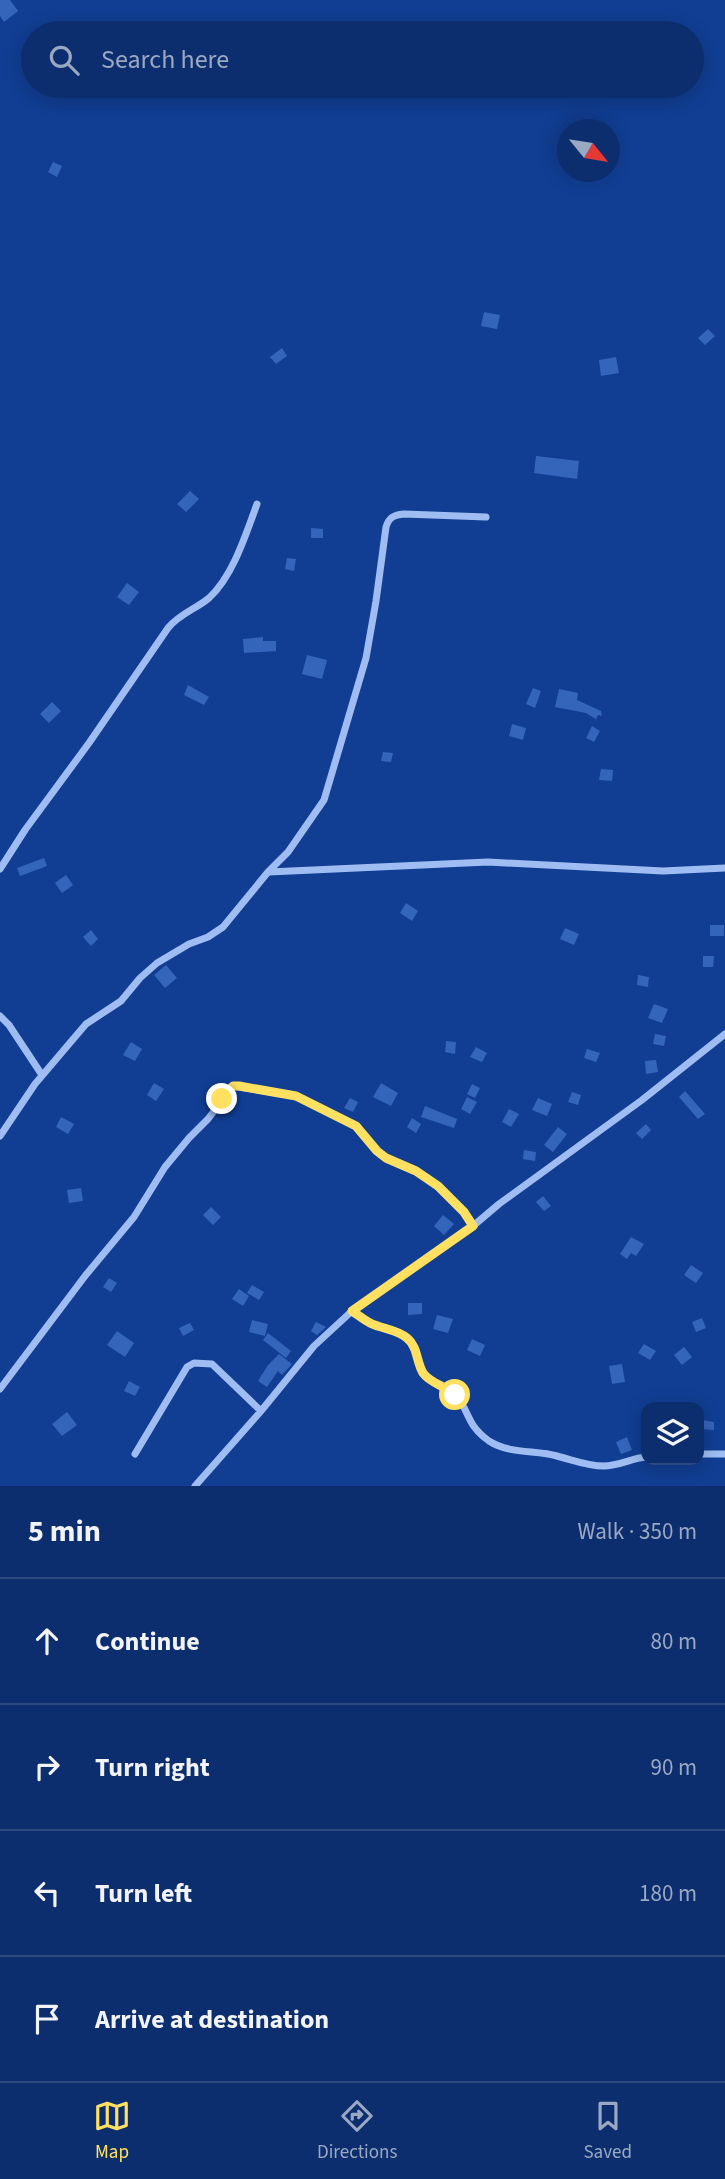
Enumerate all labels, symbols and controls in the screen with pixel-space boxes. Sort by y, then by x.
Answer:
search box [21,21,704,98]
icon: search [45,41,83,79]
text: Search here [101,41,229,78]
north arrow [557,119,620,182]
route end [206,1083,237,1114]
route start [439,1379,470,1410]
map controls [641,1402,704,1465]
button: layers [641,1402,704,1465]
text: 5 min [28,1510,101,1553]
text: Walk · 350 m [578,1515,697,1548]
icon: ahead [28,1622,66,1660]
text: Continue [95,1623,200,1660]
text: 80 m [650,1625,697,1658]
icon: right [28,1748,66,1786]
text: Turn right [95,1749,210,1786]
text: 90 m [650,1751,697,1784]
icon: left [28,1874,66,1912]
text: Turn left [95,1875,192,1912]
text: 180 m [639,1877,697,1910]
icon: arrive [28,2000,66,2038]
text: Arrive at destination [95,2001,329,2038]
tab: Map [93,2097,131,2166]
tab: Directions [317,2097,397,2166]
tab: Saved [583,2097,632,2166]

